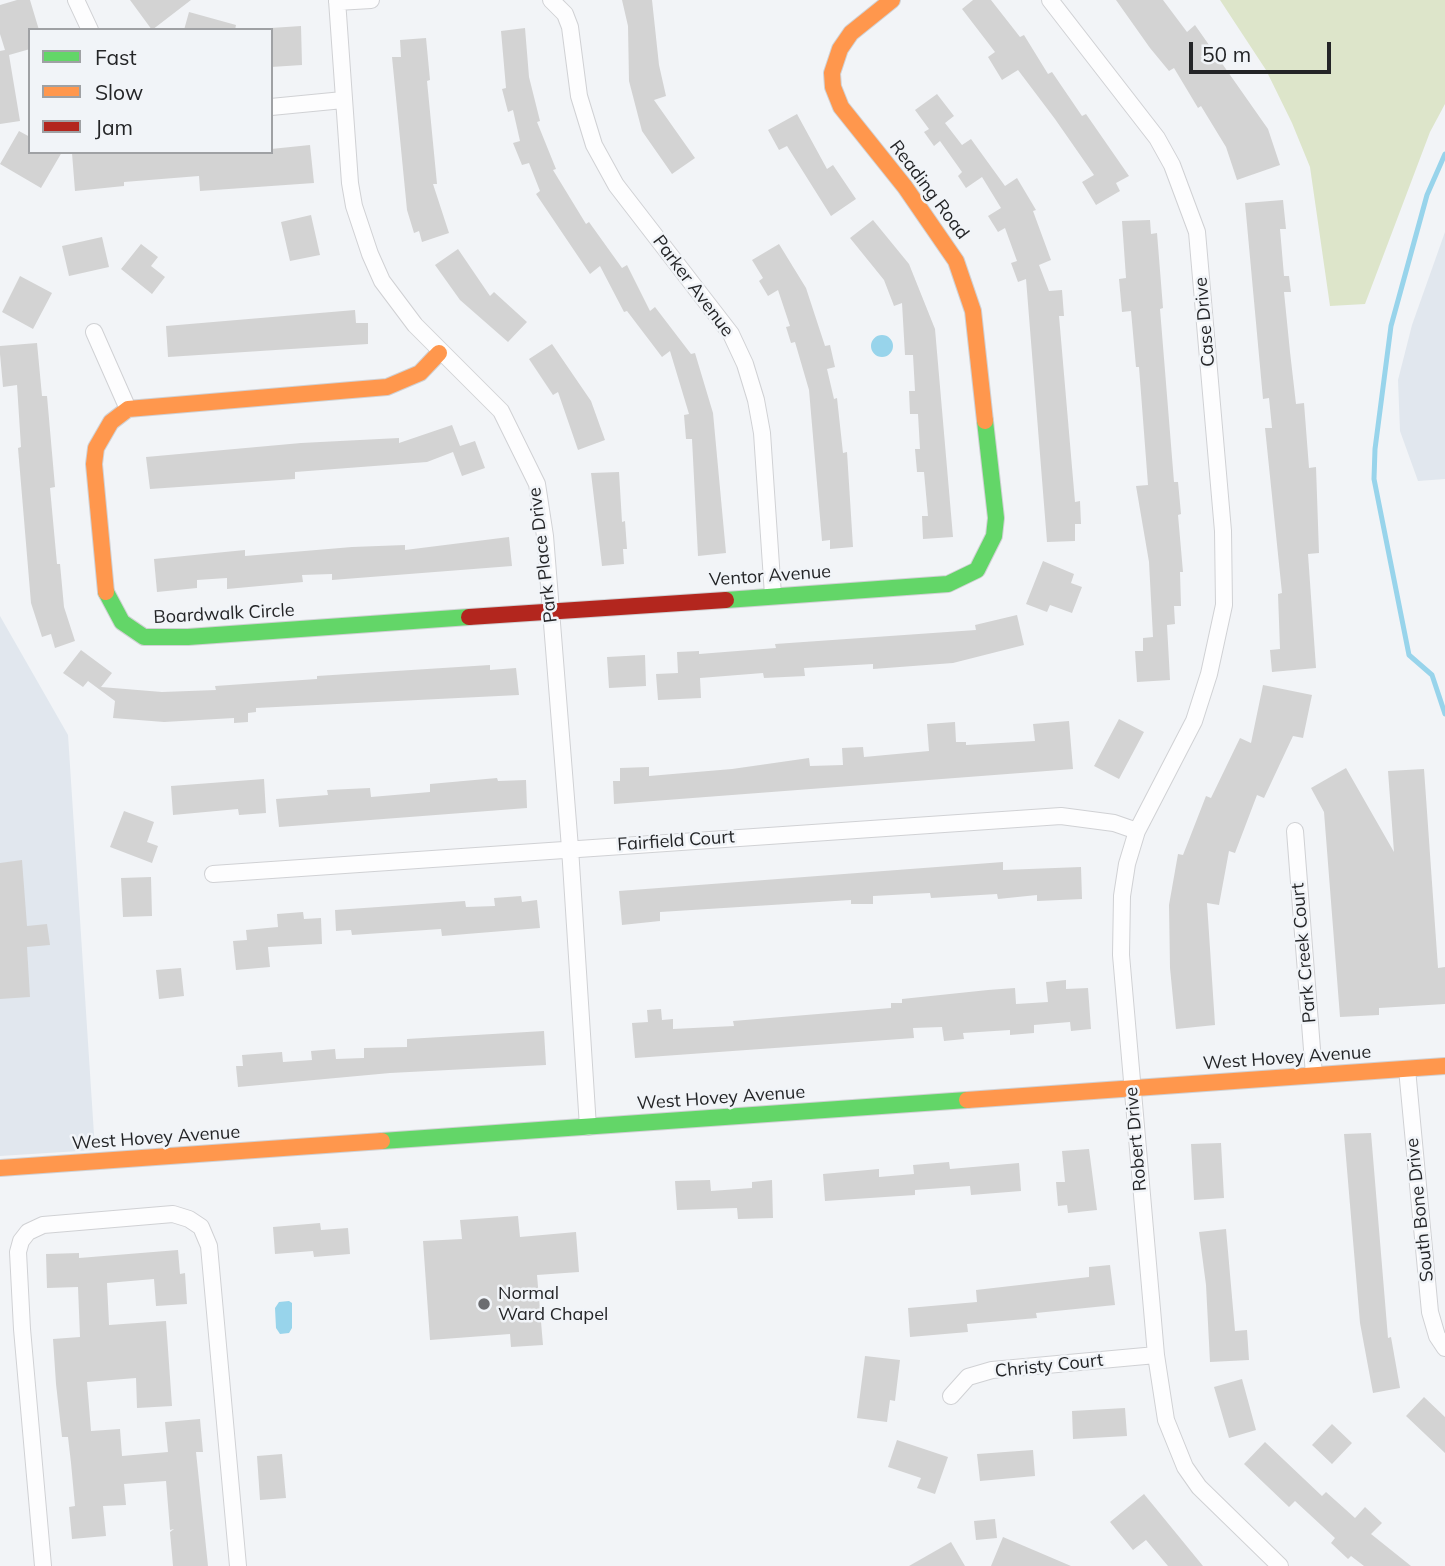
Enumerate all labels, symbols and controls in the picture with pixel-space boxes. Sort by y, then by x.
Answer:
legend [28,28,273,154]
scale bar [1193,28,1335,72]
text: 50 m [1202,41,1251,67]
text: Fast [95,44,137,70]
text: Slow [95,79,143,105]
text: Jam [95,114,133,140]
street label: Reading Road [885,136,973,244]
street label: Parker Avenue [648,231,738,341]
street label: Case Drive [1190,276,1220,368]
street label: Park Place Drive [524,486,562,624]
street label: Ventor Avenue [708,561,832,591]
street label: Boardwalk Circle [153,600,295,628]
street label: Fairfield Court [617,826,735,856]
street label: Park Creek Court [1287,882,1321,1024]
street label: West Hovey Avenue [1202,1041,1372,1075]
street label: West Hovey Avenue [636,1081,806,1115]
street label: Robert Drive [1121,1086,1151,1192]
street label: West Hovey Avenue [71,1121,241,1155]
street label: South Bone Drive [1402,1137,1438,1283]
place label: Normal Ward Chapel [498,1283,608,1326]
marker: Normal Ward Chapel [476,1296,492,1312]
street label: Christy Court [994,1350,1104,1382]

